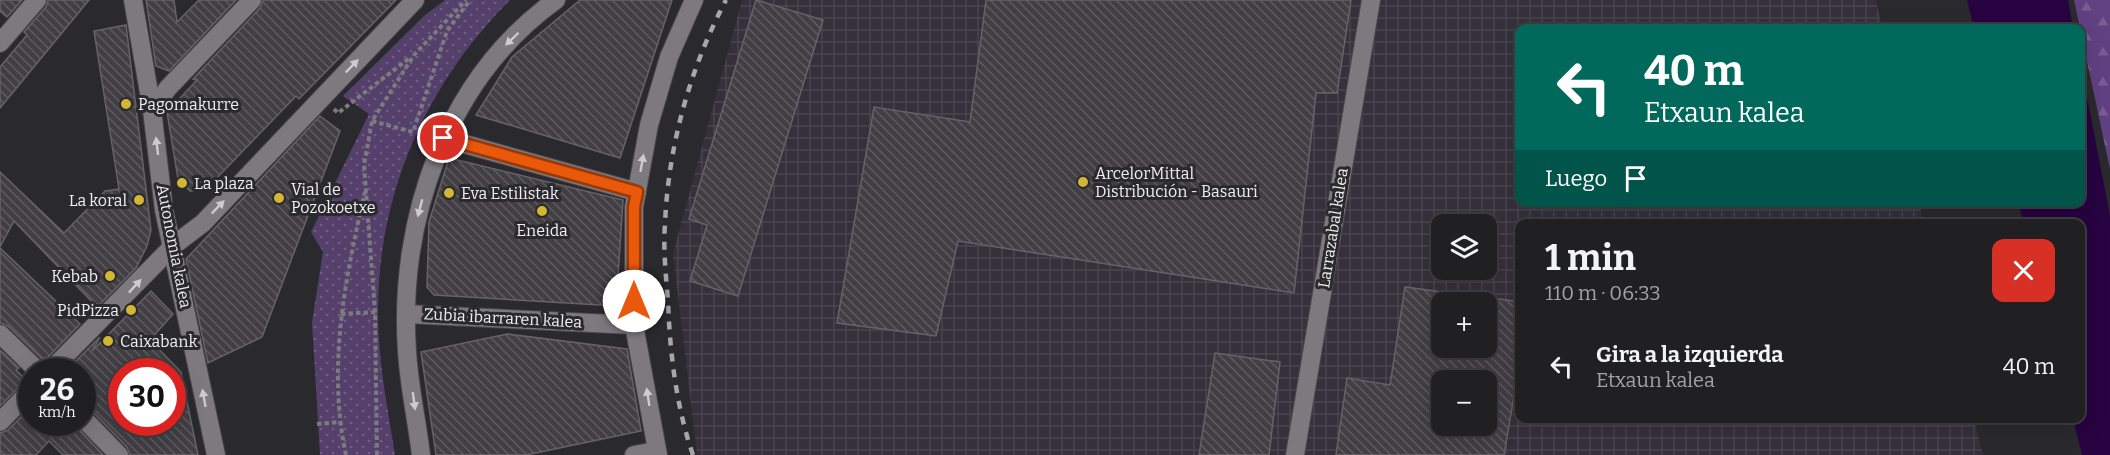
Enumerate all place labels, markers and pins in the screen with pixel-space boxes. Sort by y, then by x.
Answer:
place label: Pagomakurre [138,95,239,114]
marker: Pagomakurre [119,97,133,111]
pin [417,112,468,163]
place label: ArcelorMittal Distribución - Basauri [1095,164,1258,201]
place label: La plaza [194,174,254,193]
marker: ArcelorMittal Distribución - Basauri [1076,175,1090,189]
marker: La plaza [175,176,189,190]
place label: Vial de Pozokoetxe [291,180,375,217]
place label: Eva Estilistak [461,184,559,203]
marker: Eva Estilistak [442,186,456,200]
place label: La koral [69,191,127,210]
marker: Vial de Pozokoetxe [272,191,286,205]
marker: La koral [132,193,146,207]
marker: Eneida [535,204,549,218]
place label: Eneida [516,221,568,240]
place label: Kebab [51,267,98,286]
marker: Kebab [103,269,117,283]
place label: PidPizza [57,301,119,320]
marker: PidPizza [124,303,138,317]
place label: Caixabank [120,332,198,351]
marker: Caixabank [101,334,115,348]

